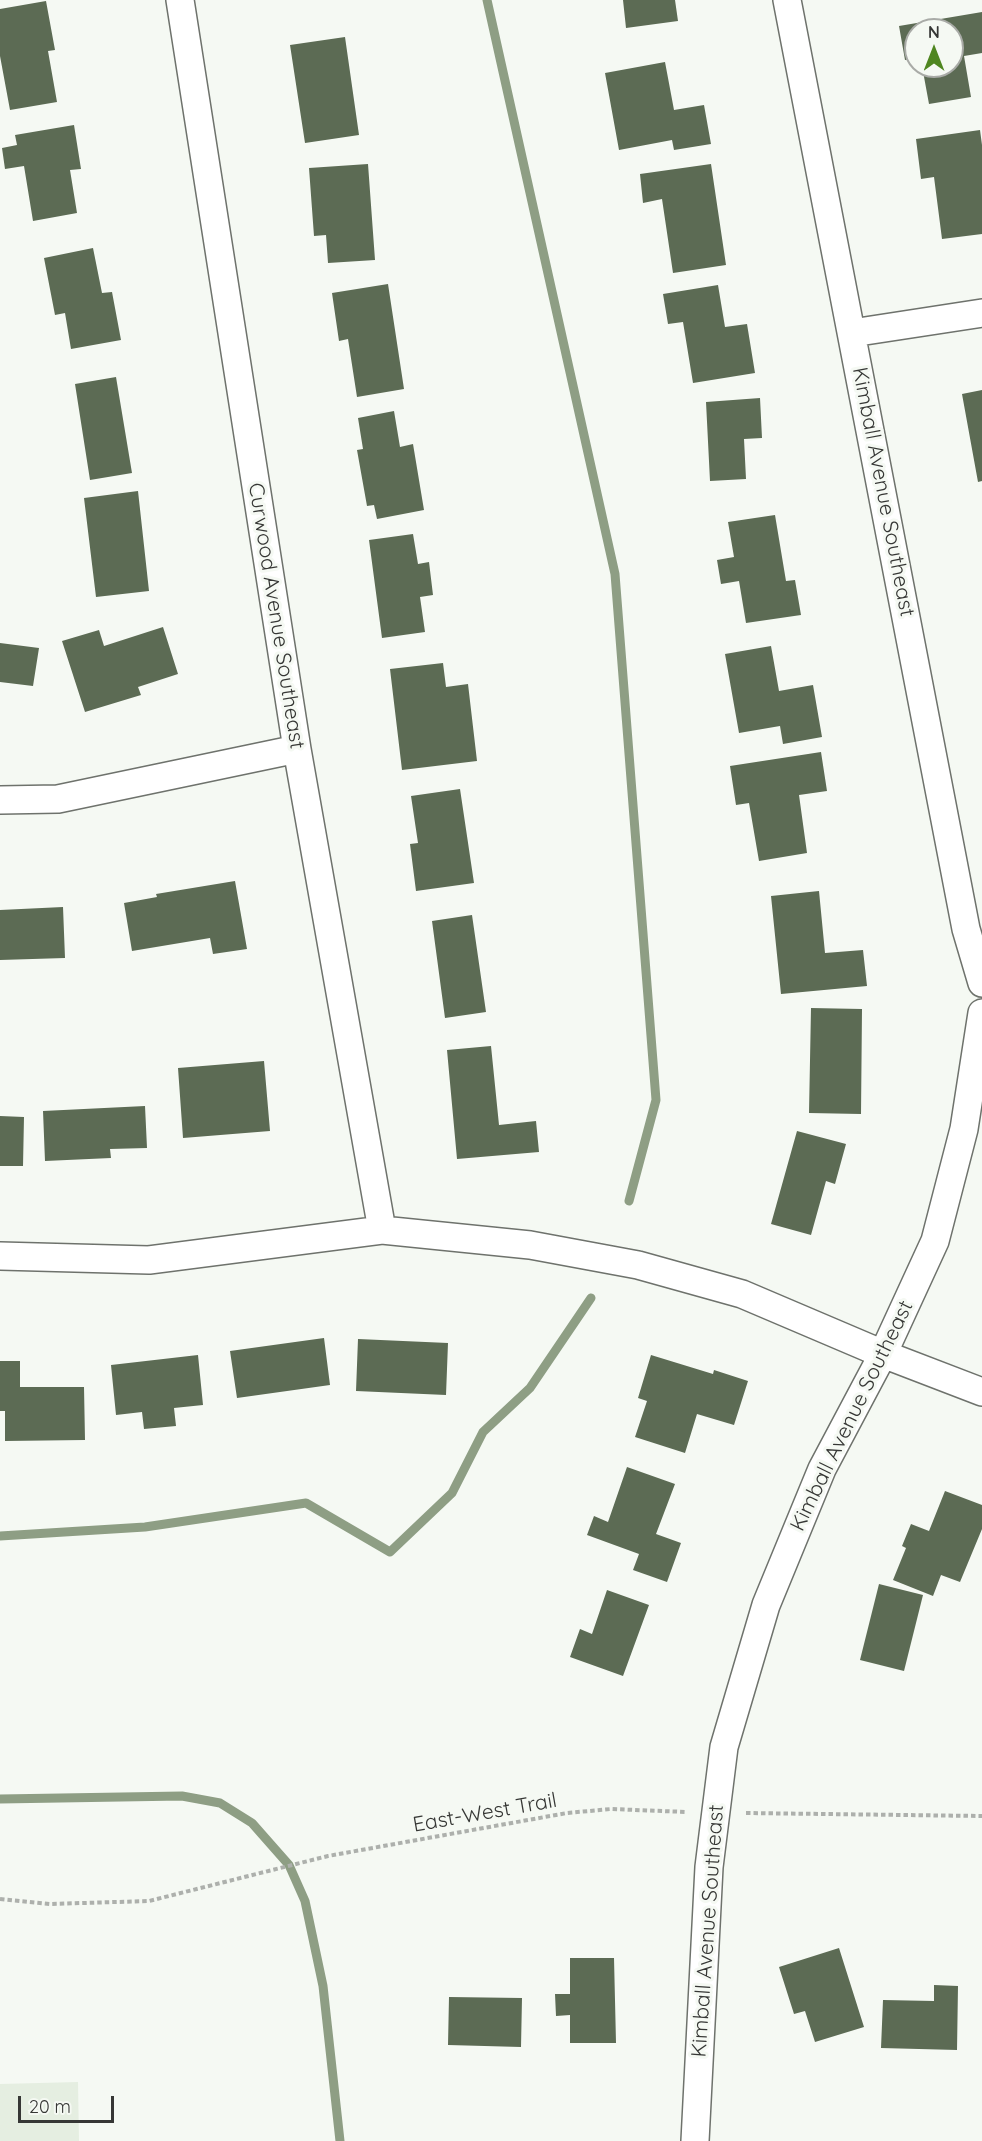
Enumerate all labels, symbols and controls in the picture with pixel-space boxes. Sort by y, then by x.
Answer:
north arrow [904,18,964,78]
text: N [928,22,940,42]
street label: Kimball Avenue Southeast [846,365,920,619]
street label: Curwood Avenue Southeast [243,481,309,751]
street label: Kimball Avenue Southeast [785,1297,919,1535]
street label: East-West Trail [411,1788,559,1838]
street label: Kimball Avenue Southeast [687,1804,729,2058]
scale bar [21,2084,117,2122]
text: 20 m [29,2095,71,2118]

